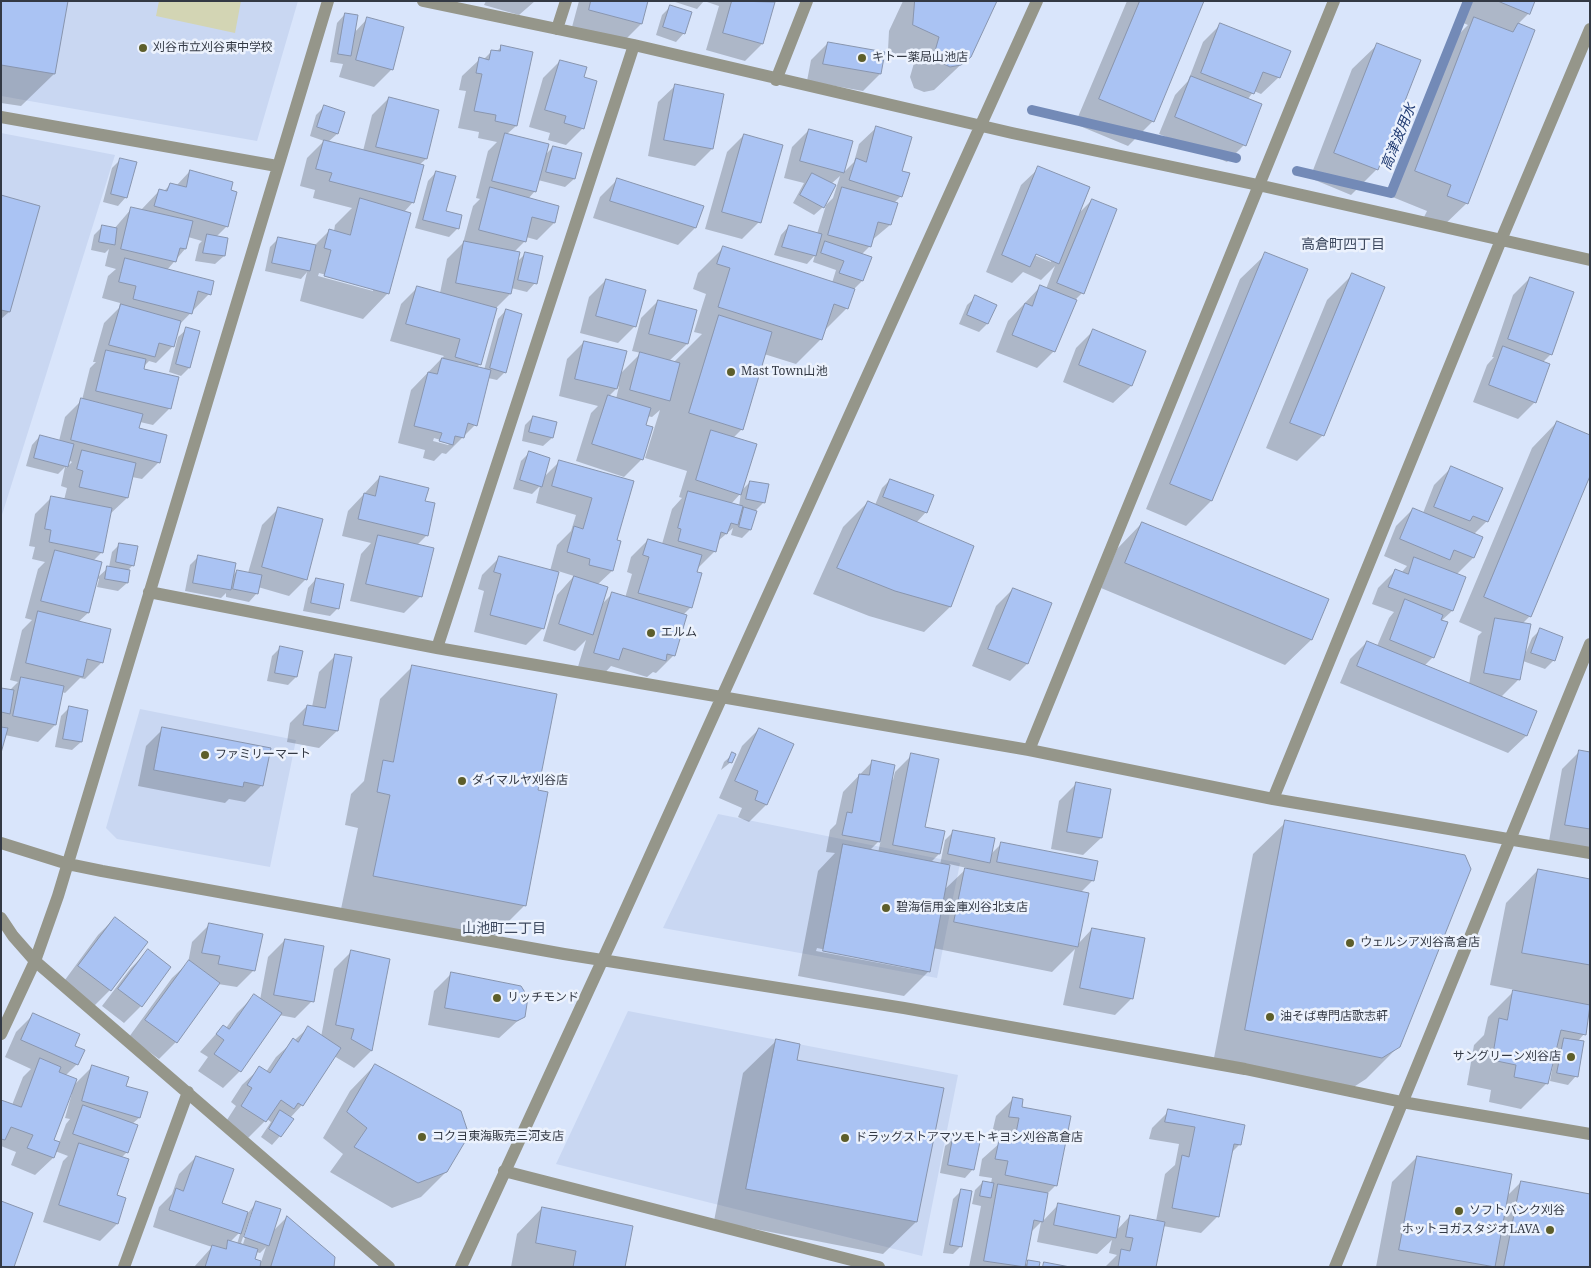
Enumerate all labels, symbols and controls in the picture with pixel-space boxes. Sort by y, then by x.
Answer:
place label: 刈谷市立刈谷東中学校 [153,41,273,55]
marker: 刈谷市立刈谷東中学校 [137,42,149,54]
place label: キトー薬局山池店 [872,51,968,65]
marker: キトー薬局山池店 [856,52,868,64]
water label: 高津波用水 [1378,101,1420,173]
district label: 高倉町四丁目 [1301,237,1385,253]
place label: Mast Town山池 [741,365,828,379]
marker: Mast Town山池 [725,366,737,378]
place label: エルム [661,626,697,640]
marker: エルム [645,627,657,639]
place label: ファミリーマート [215,748,311,762]
marker: ファミリーマート [199,749,211,761]
place label: ダイマルヤ刈谷店 [472,774,568,788]
marker: ダイマルヤ刈谷店 [456,775,468,787]
place label: 碧海信用金庫刈谷北支店 [896,901,1028,915]
marker: 碧海信用金庫刈谷北支店 [880,902,892,914]
district label: 山池町二丁目 [462,921,546,937]
place label: ウェルシア刈谷高倉店 [1360,936,1480,950]
marker: ウェルシア刈谷高倉店 [1344,937,1356,949]
place label: リッチモンド [507,991,579,1005]
marker: リッチモンド [491,992,503,1004]
place label: 油そば専門店歌志軒 [1280,1010,1388,1024]
marker: 油そば専門店歌志軒 [1264,1011,1276,1023]
place label: サングリーン刈谷店 [1453,1050,1561,1064]
marker: サングリーン刈谷店 [1565,1051,1577,1063]
place label: コクヨ東海販売三河支店 [432,1130,564,1144]
marker: コクヨ東海販売三河支店 [416,1131,428,1143]
place label: ドラッグストアマツモトキヨシ刈谷高倉店 [855,1131,1083,1145]
marker: ドラッグストアマツモトキヨシ刈谷高倉店 [839,1132,851,1144]
place label: ソフトバンク刈谷 [1469,1204,1565,1218]
marker: ソフトバンク刈谷 [1453,1205,1465,1217]
place label: ホットヨガスタジオLAVA [1401,1223,1540,1237]
marker: ホットヨガスタジオLAVA [1544,1224,1556,1236]

